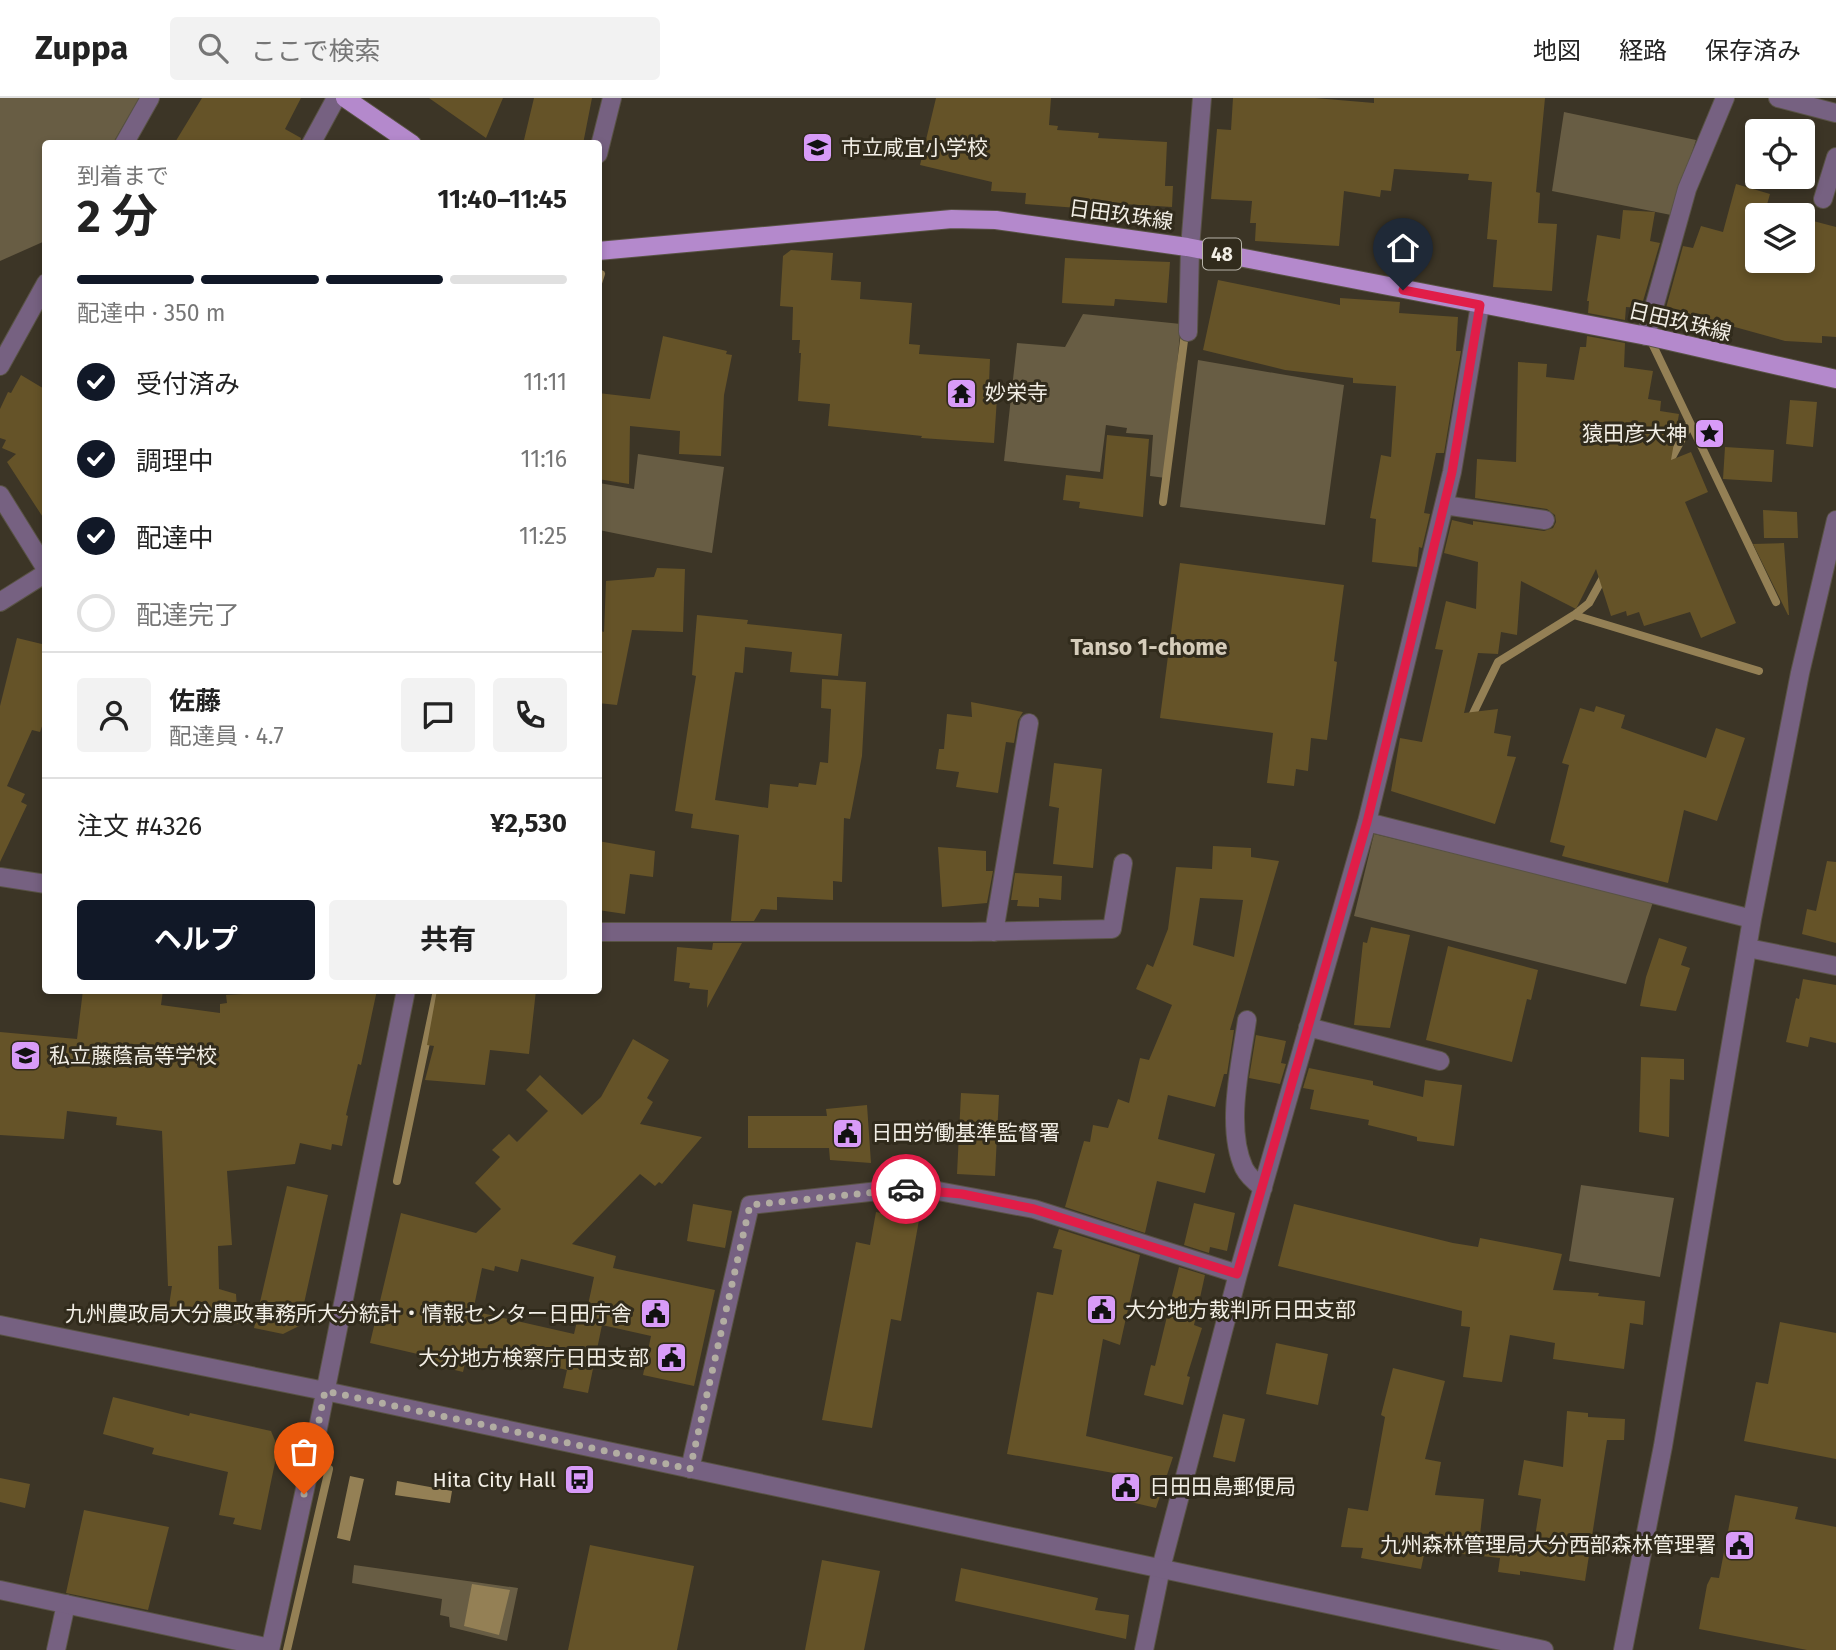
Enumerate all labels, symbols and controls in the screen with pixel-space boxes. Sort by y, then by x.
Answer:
search box [170,17,660,80]
text: Zuppa [35,28,128,68]
icon: search [194,29,232,67]
text: ここで検索 [250,36,380,67]
text: 地図 [1533,37,1581,65]
text: 経路 [1619,37,1667,65]
text: 保存済み [1705,37,1801,65]
map controls [1745,119,1815,273]
button: locate [1745,119,1815,189]
school or university icon: 市立咸宜小学校 [801,131,835,165]
place label: 市立咸宜小学校 [841,135,988,161]
text: 到着まで [77,162,169,190]
text: 11:40–11:45 [437,184,567,215]
text: 2 分 [77,189,158,244]
street label: 日田玖珠線 [1067,195,1175,235]
button: layers [1745,203,1815,273]
pin [1373,218,1433,290]
icon: home [1384,229,1422,267]
road number: 48 [1203,238,1241,270]
street label: 日田玖珠線 [1626,298,1734,346]
text: 配達中 · 350 m [77,299,225,327]
icon: check [77,363,115,401]
text: 11:11 [523,368,567,396]
text: 受付済み [136,369,240,400]
temple icon: 妙栄寺 [945,376,979,410]
place label: 妙栄寺 [985,380,1048,406]
place icon: 猿田彦大神 [1693,417,1727,451]
place label: 猿田彦大神 [1582,421,1687,447]
icon: check [77,440,115,478]
text: 11:16 [521,445,567,473]
text: 調理中 [136,446,214,477]
icon: check [77,517,115,555]
text: 11:25 [519,522,567,550]
text: 配達中 [136,523,214,554]
text: 配達完了 [136,600,240,631]
district label: Tanso 1-chome [1070,633,1228,661]
button: person [77,678,151,752]
button: chat [401,678,475,752]
button: phone [493,678,567,752]
text: 佐藤 [169,686,221,717]
text: 配達員 · 4.7 [169,722,284,750]
text: ¥2,530 [490,808,567,839]
text: 注文 #4326 [77,811,202,842]
button: ヘルプ [77,900,315,980]
button: 共有 [329,900,567,980]
school or university icon: 私立藤蔭高等学校 [9,1039,43,1073]
place label: 私立藤蔭高等学校 [49,1043,217,1069]
public building icon: 日田労働基準監督署 [831,1116,865,1150]
place label: 日田労働基準監督署 [871,1120,1060,1146]
courier [871,1154,941,1224]
icon: car [887,1170,925,1208]
public building icon: 大分地方裁判所日田支部 [1085,1293,1119,1327]
public building icon: 九州農政局大分農政事務所大分統計・情報センター日田庁舎 [638,1297,672,1331]
place label: 大分地方裁判所日田支部 [1125,1297,1356,1323]
place label: 九州農政局大分農政事務所大分統計・情報センター日田庁舎 [65,1301,632,1327]
public building icon: 大分地方検察庁日田支部 [655,1341,689,1375]
place label: 大分地方検察庁日田支部 [418,1345,649,1371]
pin [274,1422,334,1494]
icon: bag [285,1433,323,1471]
bus stop icon: Hita City Hall [562,1463,596,1497]
place label: Hita City Hall [433,1467,556,1493]
public building icon: 日田田島郵便局 [1109,1470,1143,1504]
place label: 日田田島郵便局 [1149,1474,1296,1500]
public building icon: 九州森林管理局大分西部森林管理署 [1722,1528,1756,1562]
place label: 九州森林管理局大分西部森林管理署 [1380,1532,1716,1558]

